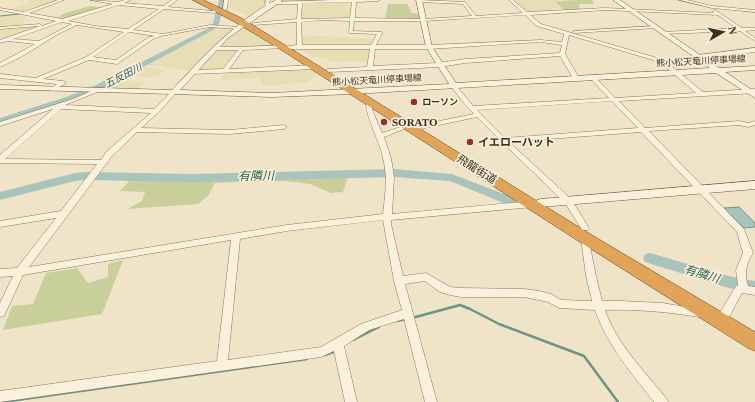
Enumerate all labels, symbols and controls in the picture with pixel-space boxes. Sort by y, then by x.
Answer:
north arrow [703,12,743,52]
text: N [726,26,739,35]
street label: 熊小松天竜川停車場線 [656,54,747,68]
water label: 五反田川 [103,61,144,89]
street label: 熊小松天竜川停車場線 [332,73,423,87]
marker: ローソン [409,97,419,107]
place label: ローソン [422,97,458,107]
place label: SORATO [392,116,438,128]
marker: SORATO [379,117,389,127]
place label: イエローハット [478,136,555,148]
marker: イエローハット [465,137,475,147]
street label: 飛龍街道 [455,152,499,186]
water label: 有隣川 [238,169,276,183]
water label: 有隣川 [683,262,723,287]

